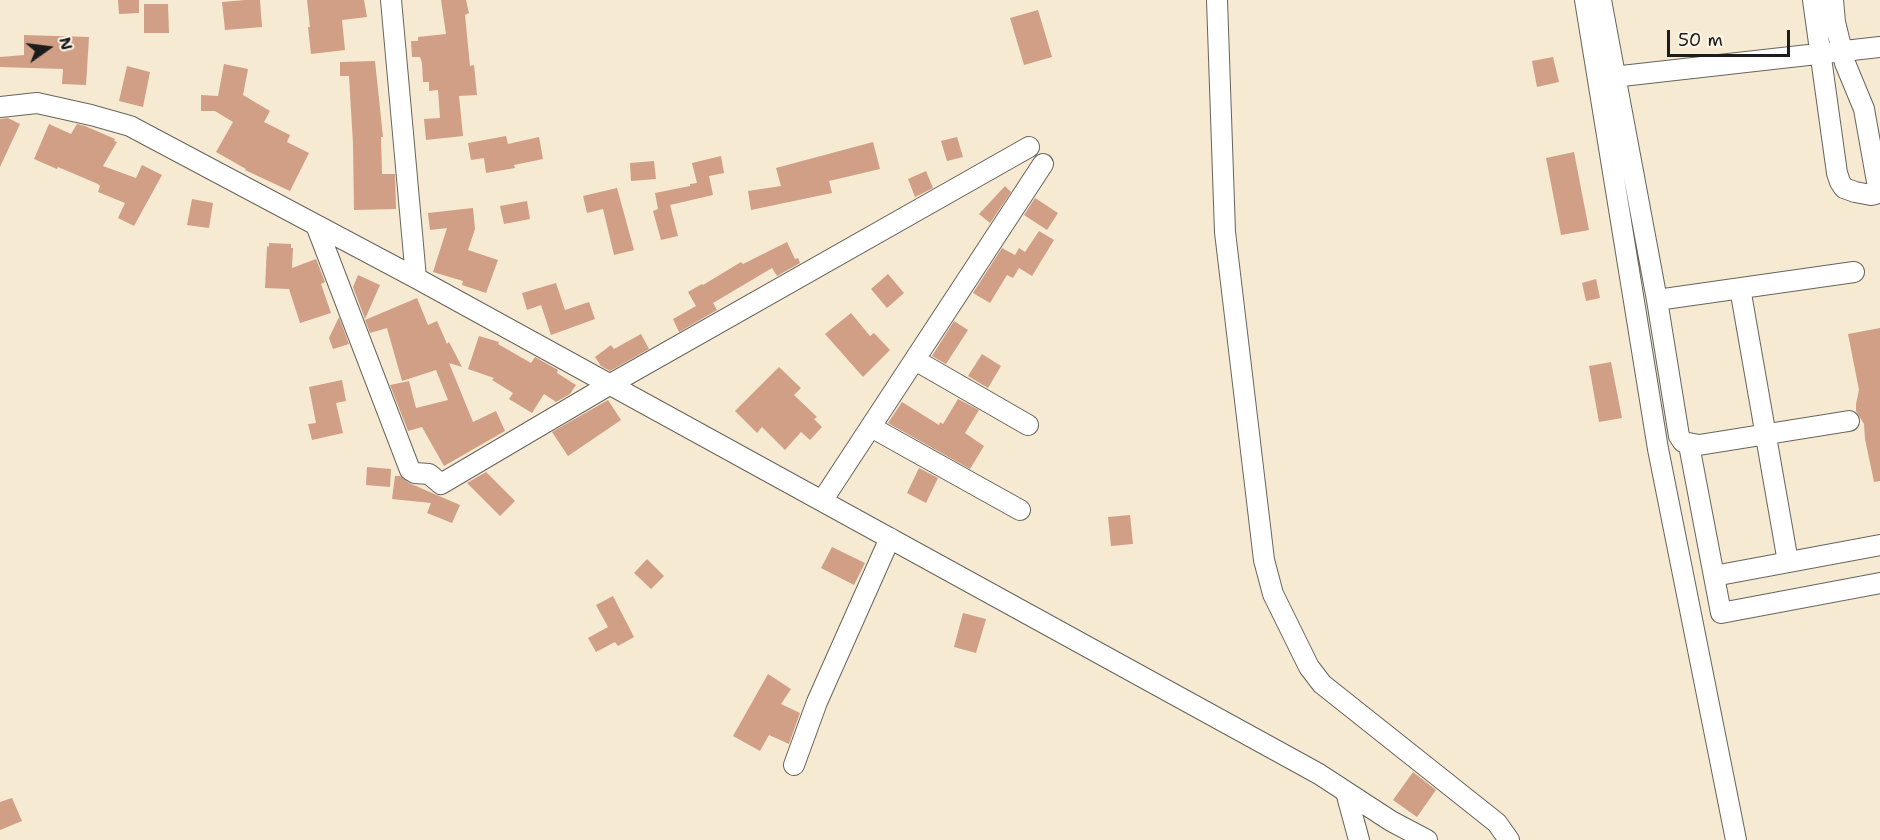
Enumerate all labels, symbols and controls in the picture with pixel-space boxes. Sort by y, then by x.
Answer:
north arrow [18,18,78,78]
scale bar [1670,18,1793,56]
text: 50 m [1678,28,1723,52]
text: N [54,35,78,52]

